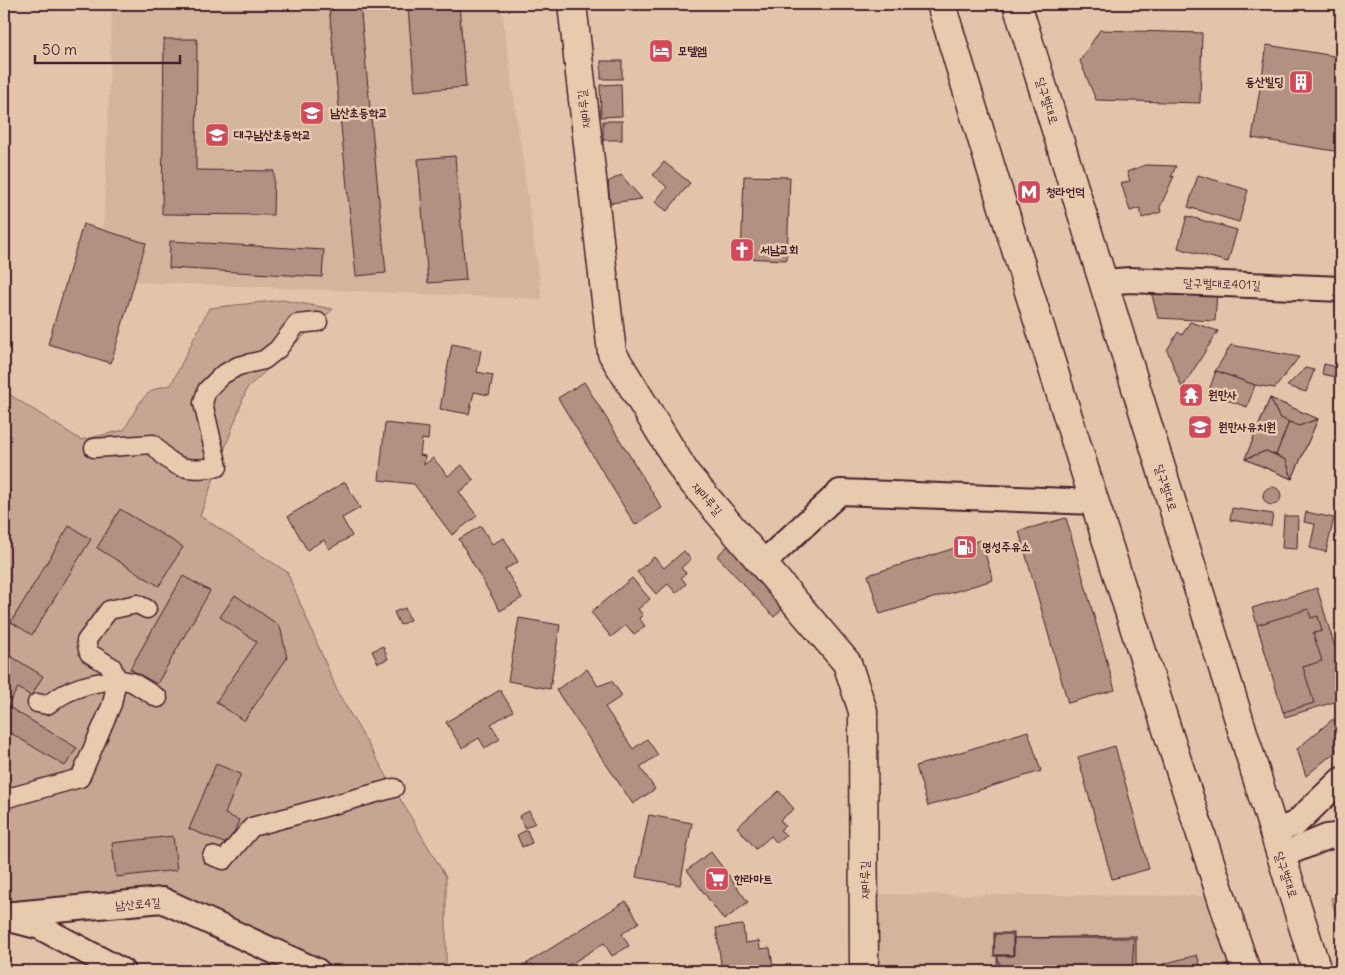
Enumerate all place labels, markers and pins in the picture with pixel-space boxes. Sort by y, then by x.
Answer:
hotel icon: 모텔엠 [648,38,674,64]
place label: 모텔엠 [678,43,707,58]
building icon: 동산빌딩 [1288,69,1314,95]
place label: 동산빌딩 [1245,74,1284,89]
school or university icon: 남산초등학교 [299,100,325,126]
place label: 남산초등학교 [330,105,388,120]
school or university icon: 대구남산초등학교 [204,122,230,148]
place label: 대구남산초등학교 [233,127,311,142]
metro station icon: 청라언덕 [1016,179,1042,205]
place label: 청라언덕 [1046,184,1085,199]
church icon: 서남교회 [729,237,755,263]
place label: 서남교회 [760,242,799,257]
temple icon: 원만사 [1178,382,1204,408]
place label: 원만사 [1208,387,1237,402]
school or university icon: 원만사유치원 [1187,414,1213,440]
place label: 원만사유치원 [1218,419,1276,434]
fuel station icon: 명성주유소 [952,534,978,560]
place label: 명성주유소 [982,539,1031,554]
supermarket icon: 한라마트 [704,866,730,892]
place label: 한라마트 [733,871,773,886]

